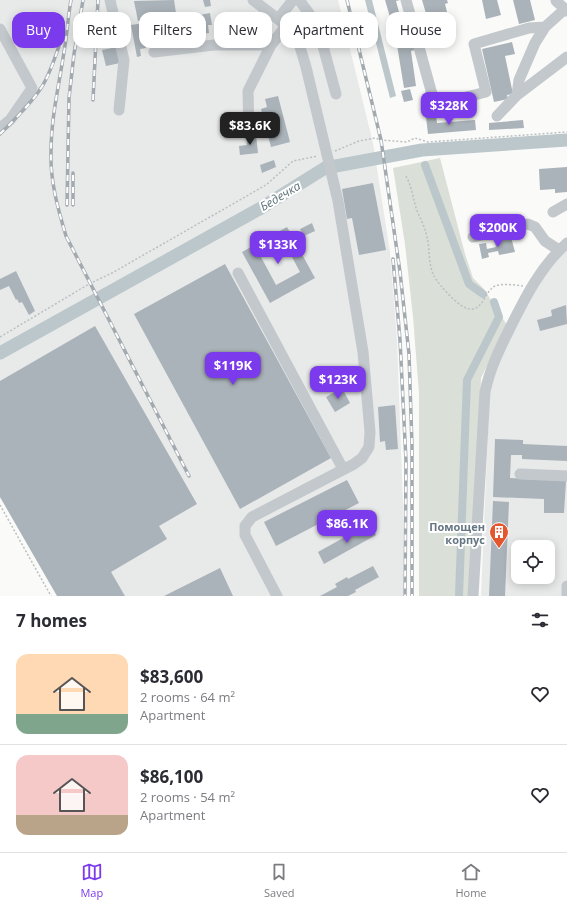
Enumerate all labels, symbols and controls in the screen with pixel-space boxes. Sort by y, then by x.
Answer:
chip: Buy [12,12,65,48]
chip: Rent [73,12,131,48]
chip: Filters [139,12,206,48]
chip: New [214,12,272,48]
chip: Apartment [280,12,378,48]
chip: House [386,12,456,48]
pin: $328K [421,92,477,126]
text: $328K [430,96,468,114]
pin: $83.6K [217,112,283,146]
text: $83.6K [229,116,271,134]
water label: Бедечка [256,177,304,215]
pin: $200K [470,214,526,248]
text: $200K [479,218,517,236]
pin: $133K [250,231,306,265]
text: $133K [259,235,297,253]
pin: $119K [205,352,261,386]
text: $119K [214,356,252,374]
pin: $123K [310,366,366,400]
text: $123K [319,370,357,388]
pin: $86.1K [314,510,380,544]
text: $86.1K [326,514,368,532]
place label: Помощен корпус [429,519,485,547]
building icon: Помощен корпус [488,521,510,549]
map controls [511,540,555,584]
button: locate [511,540,555,584]
text: 7 homes [16,609,87,632]
icon: filters [529,609,551,631]
text: $83,600 [140,665,203,688]
icon: home [48,670,96,718]
icon: heart [529,683,551,705]
text: 2 rooms · 64 m² [140,688,235,706]
text: Apartment [140,706,205,724]
text: $86,100 [140,765,203,788]
icon: home [48,771,96,819]
icon: heart [529,784,551,806]
text: 2 rooms · 54 m² [140,788,235,806]
text: Apartment [140,806,205,824]
tab: Map [80,861,103,900]
tab: Saved [264,861,295,900]
tab: Home [455,861,487,900]

